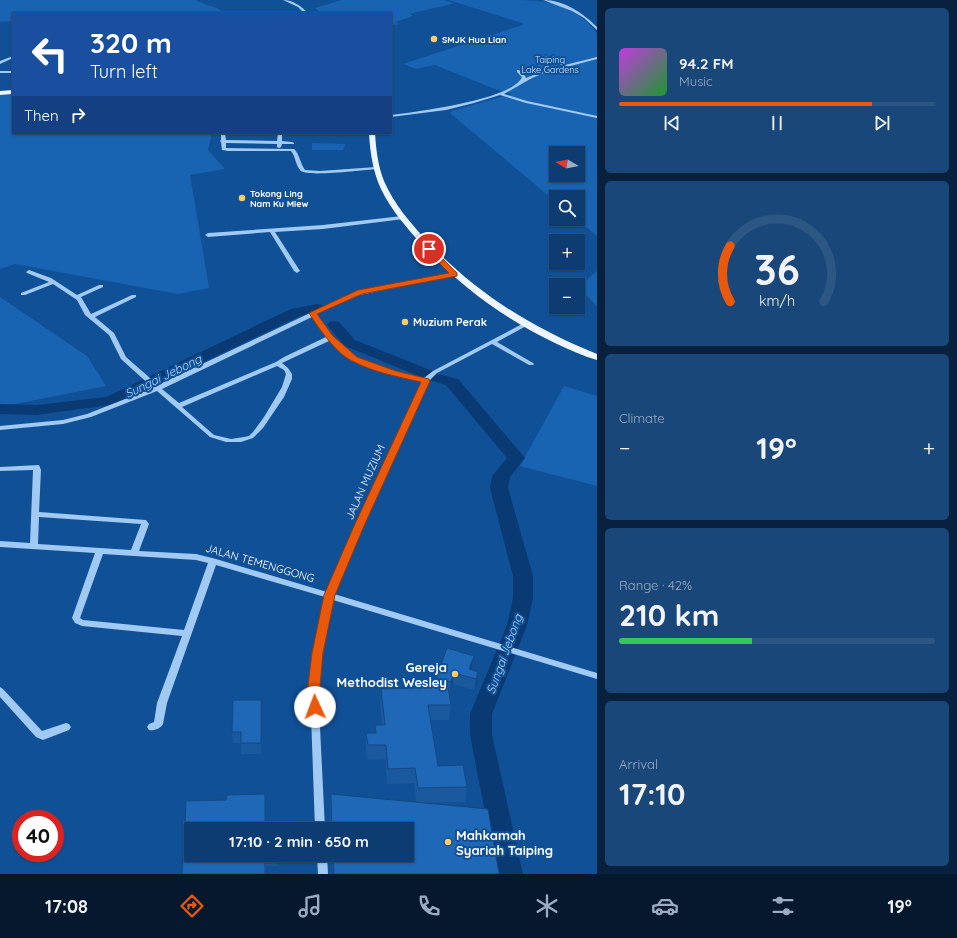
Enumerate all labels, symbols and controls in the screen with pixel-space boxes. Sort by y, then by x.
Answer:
text: 320 m [90,25,172,60]
icon: left [24,28,76,80]
marker: SMJK Hua Lian [429,34,439,44]
place label: SMJK Hua Lian [442,34,506,45]
park label: Taiping Lake Gardens [521,54,579,75]
text: 94.2 FM [679,54,734,73]
text: Turn left [90,60,158,83]
text: Music [679,73,713,89]
icon: right [67,104,89,126]
text: Then [24,106,59,125]
icon: previous [661,112,683,134]
icon: pause [766,112,788,134]
icon: next [871,112,893,134]
north arrow [549,146,585,182]
map controls [549,146,585,314]
place label: Tokong Ling Nam Ku Miew [250,188,308,209]
button: search [549,190,585,226]
marker: Tokong Ling Nam Ku Miew [237,193,247,203]
pin [412,232,446,266]
button: + [549,234,585,270]
icon: arrive [418,238,440,260]
text: 36 [754,243,800,295]
button: − [549,278,585,314]
text: km/h [759,291,795,309]
place label: Muzium Perak [413,315,487,329]
marker: Muzium Perak [400,317,410,327]
water label: Sungai Jebong [122,350,205,401]
text: Climate [619,410,665,426]
text: 19° [756,429,797,467]
text: − [619,434,630,462]
text: + [923,434,935,462]
street label: JALAN MUZIUM [342,442,388,522]
street label: JALAN TEMENGGONG [204,541,316,585]
text: Range · 42% [619,577,692,593]
text: 210 km [619,596,719,634]
water label: Sungai Jebong [483,611,526,696]
place label: Gereja Methodist Wesley [337,659,447,690]
marker: Gereja Methodist Wesley [450,669,460,679]
position arrow [294,686,336,728]
text: Arrival [619,756,658,772]
text: 17:10 [619,775,685,813]
speed limit sign: 40 [12,810,64,862]
place label: Mahkamah Syariah Taiping [456,827,553,858]
text: 17:10 · 2 min · 650 m [229,832,369,851]
marker: Mahkamah Syariah Taiping [443,837,453,847]
icon: directions [178,892,206,920]
icon: music [296,892,324,920]
icon: phone [415,892,443,920]
icon: climate [533,892,561,920]
icon: car [651,892,679,920]
icon: filters [769,892,797,920]
text: 17:08 [45,895,88,918]
text: 19° [887,895,912,918]

